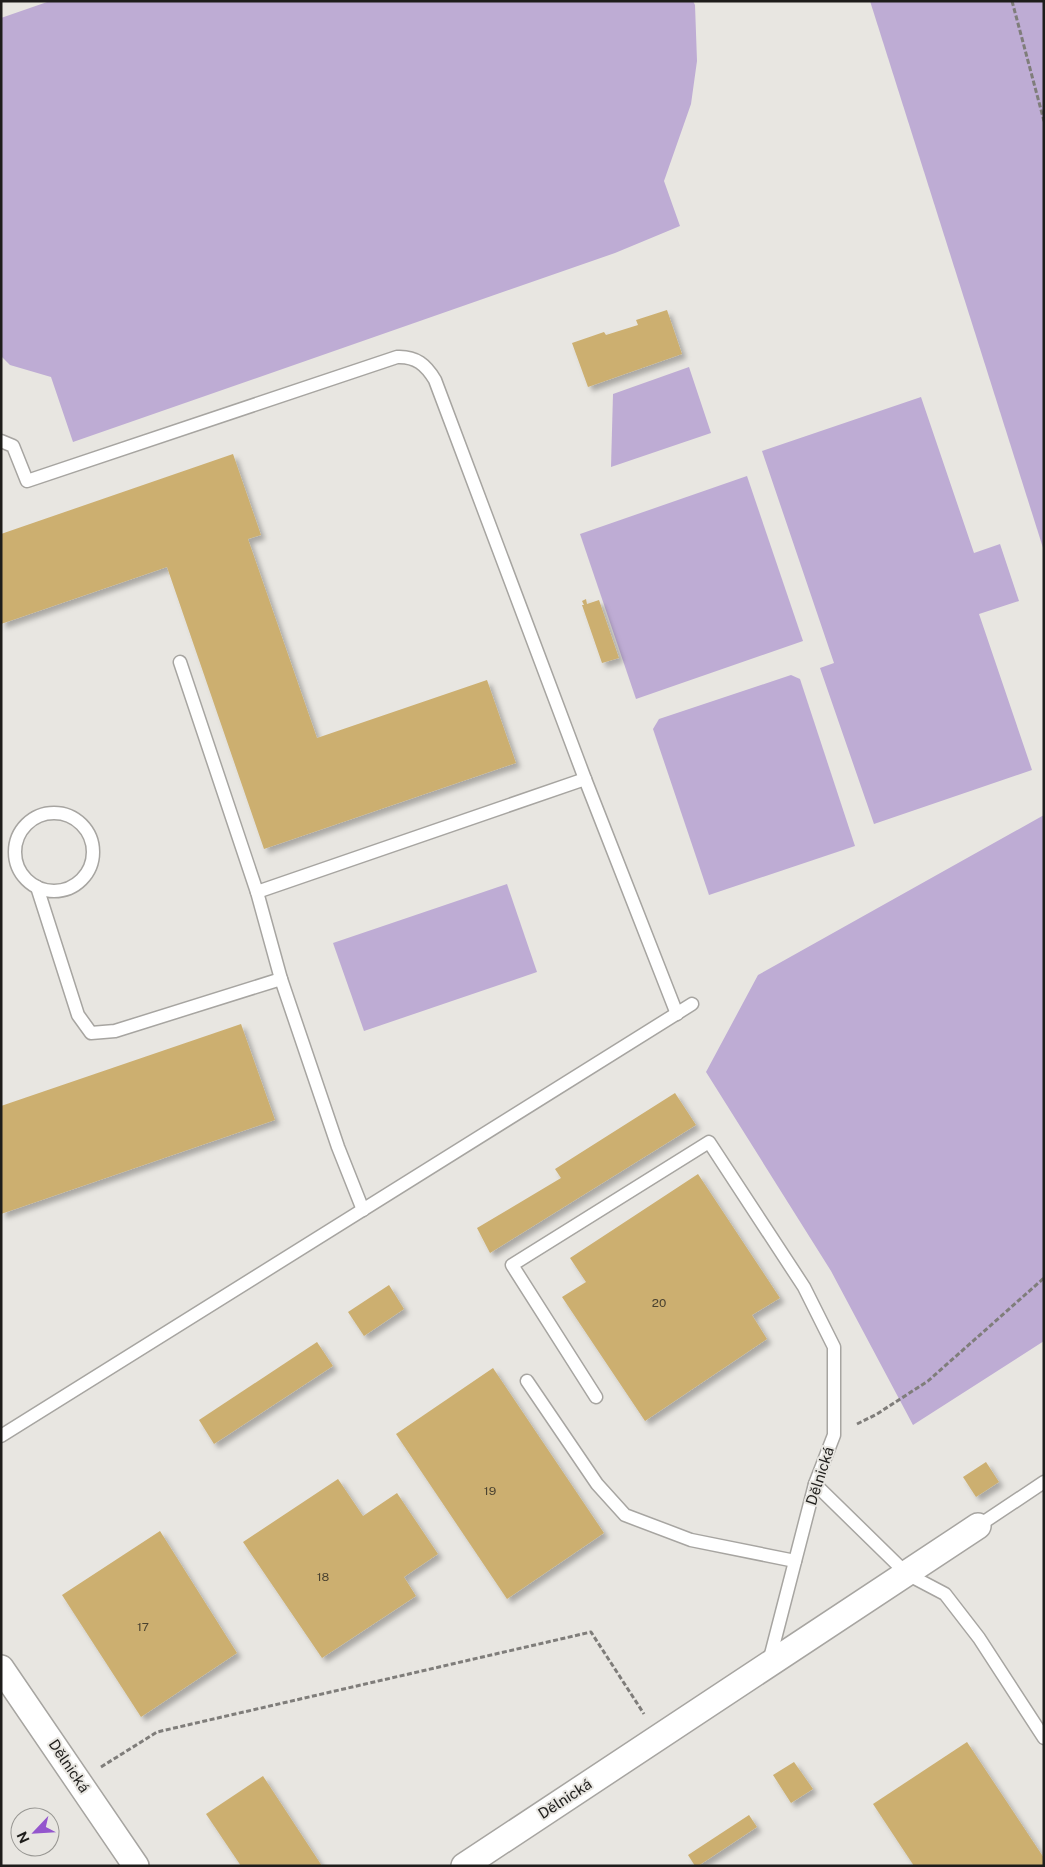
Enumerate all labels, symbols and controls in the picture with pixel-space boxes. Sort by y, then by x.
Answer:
house number: 20 [652,1296,666,1310]
street label: Dělnická [802,1445,837,1507]
house number: 19 [484,1484,496,1498]
house number: 18 [317,1570,330,1584]
house number: 17 [137,1620,149,1634]
street label: Dělnická [46,1736,93,1795]
street label: Dělnická [535,1775,595,1822]
north arrow [10,1807,60,1857]
text: N [14,1829,33,1846]

